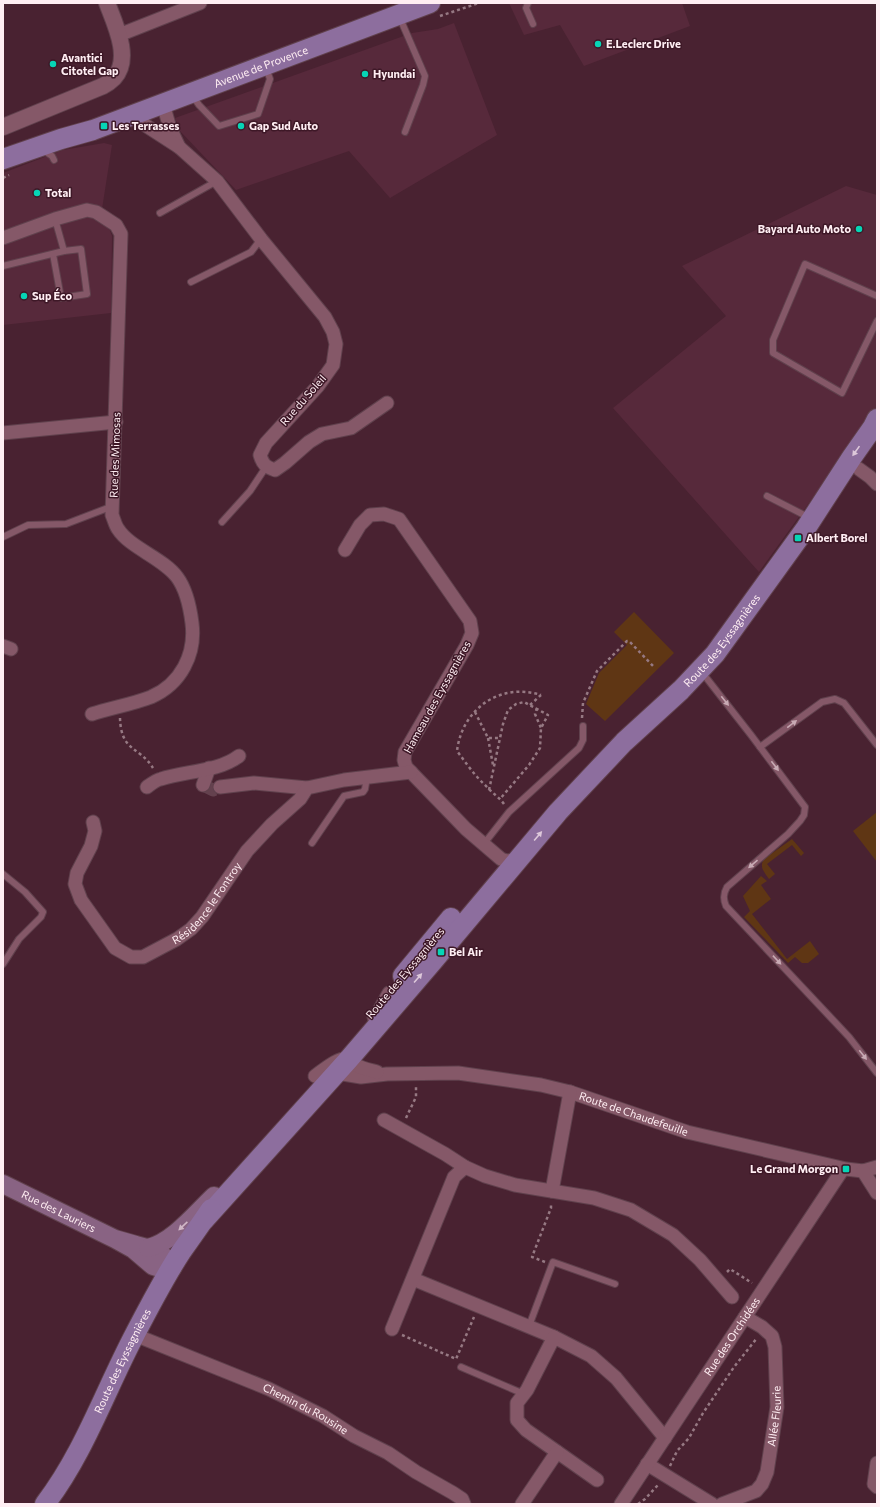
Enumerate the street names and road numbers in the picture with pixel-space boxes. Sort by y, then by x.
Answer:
street label: Avenue de Provence [212,43,310,90]
street label: Rue du Soleil [277,372,328,428]
street label: Rue des Mimosas [107,412,122,498]
street label: Route des Eyssagnières [681,591,762,689]
street label: Hameau des Eyssagnières [400,638,473,755]
street label: Résidence le Fontroy [170,859,244,946]
street label: Route des Eyssagnières [363,924,447,1021]
street label: Route de Chaudefeuille [578,1089,690,1138]
street label: Rue des Lauriers [20,1187,98,1235]
street label: Rue des Orchidées [701,1294,762,1378]
street label: Route des Eyssagnières [91,1306,153,1415]
street label: Chemin du Rousine [261,1380,351,1437]
street label: Allée Fleurie [764,1385,783,1447]

